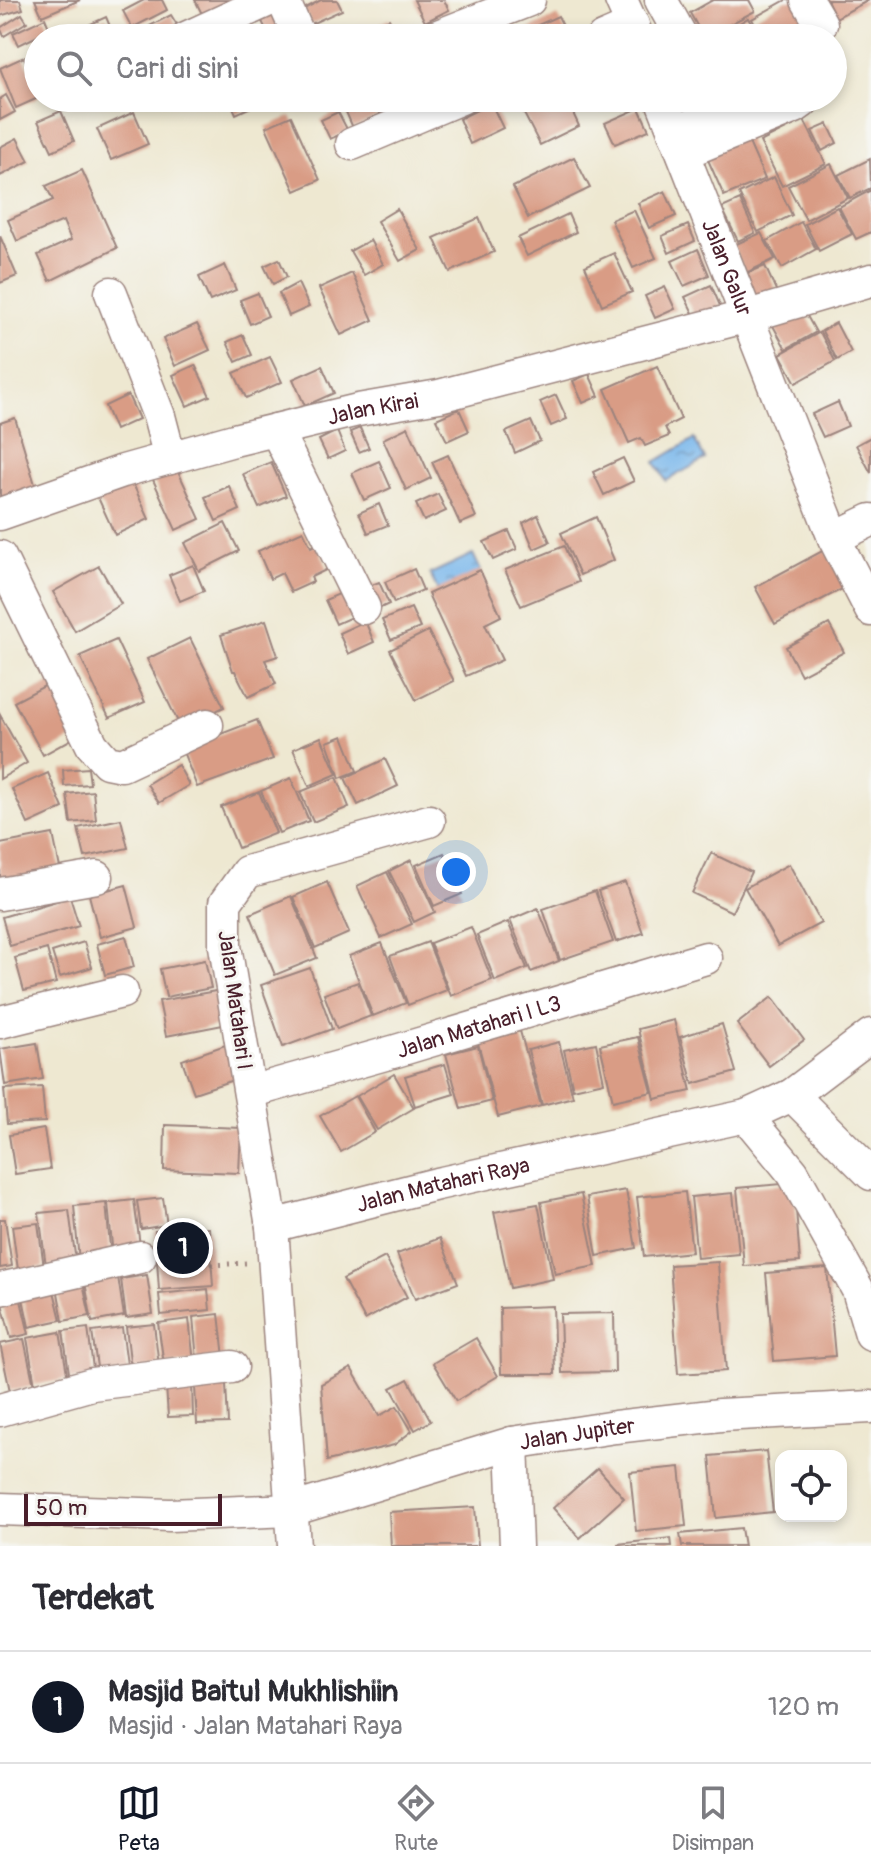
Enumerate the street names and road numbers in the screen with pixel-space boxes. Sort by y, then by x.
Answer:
street label: Jalan Galur [695,215,758,320]
street label: Jalan Kirai [325,387,421,432]
street label: Jalan Matahari I [211,929,259,1072]
street label: Jalan Matahari I L3 [393,989,565,1065]
street label: Jalan Matahari Raya [354,1151,532,1219]
street label: Jalan Jupiter [518,1412,637,1457]

